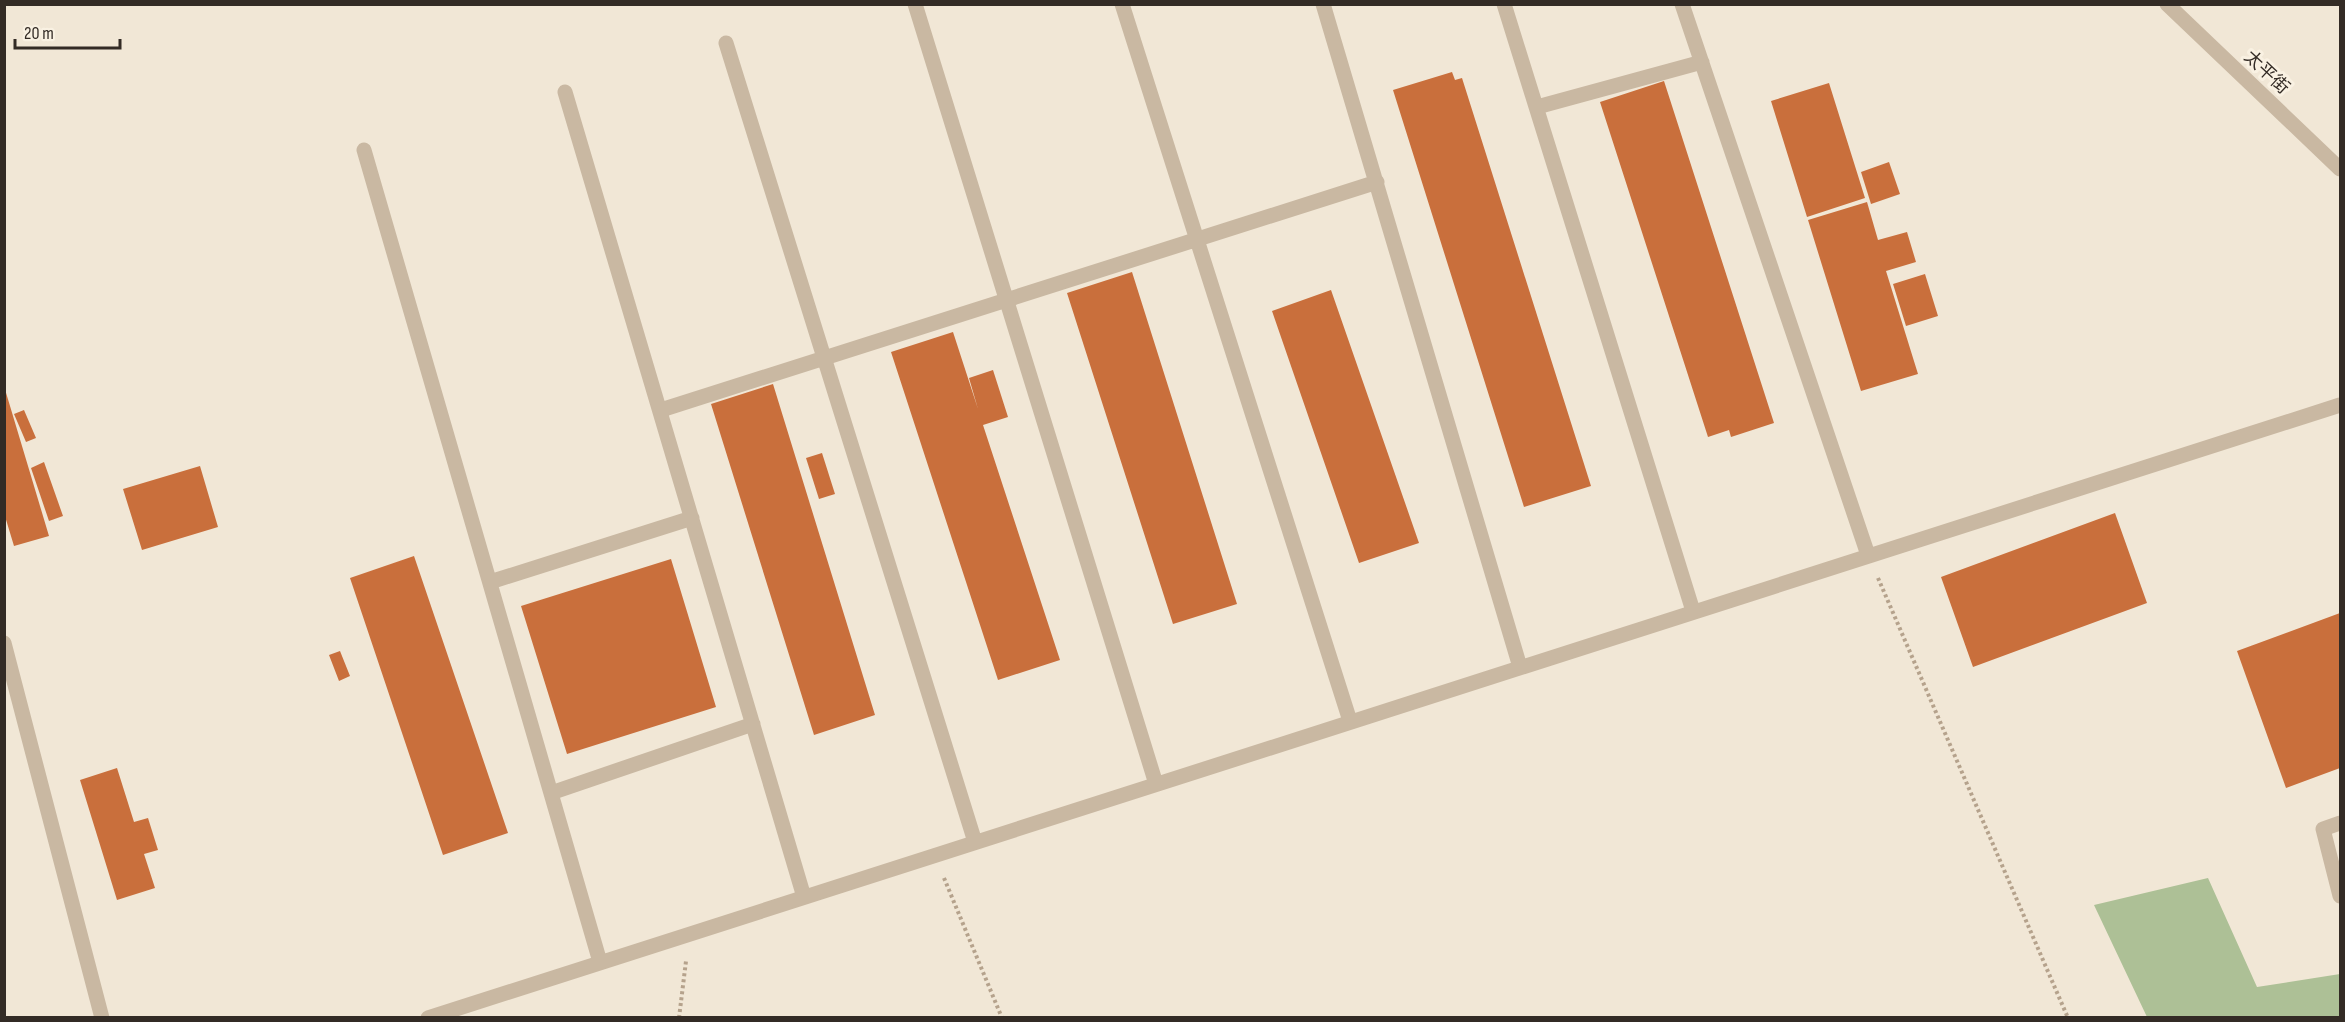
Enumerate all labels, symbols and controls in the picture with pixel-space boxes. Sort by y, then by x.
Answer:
scale bar [15,12,120,50]
text: 20 m [24,23,54,44]
street label: 太平街 [2240,46,2294,98]

